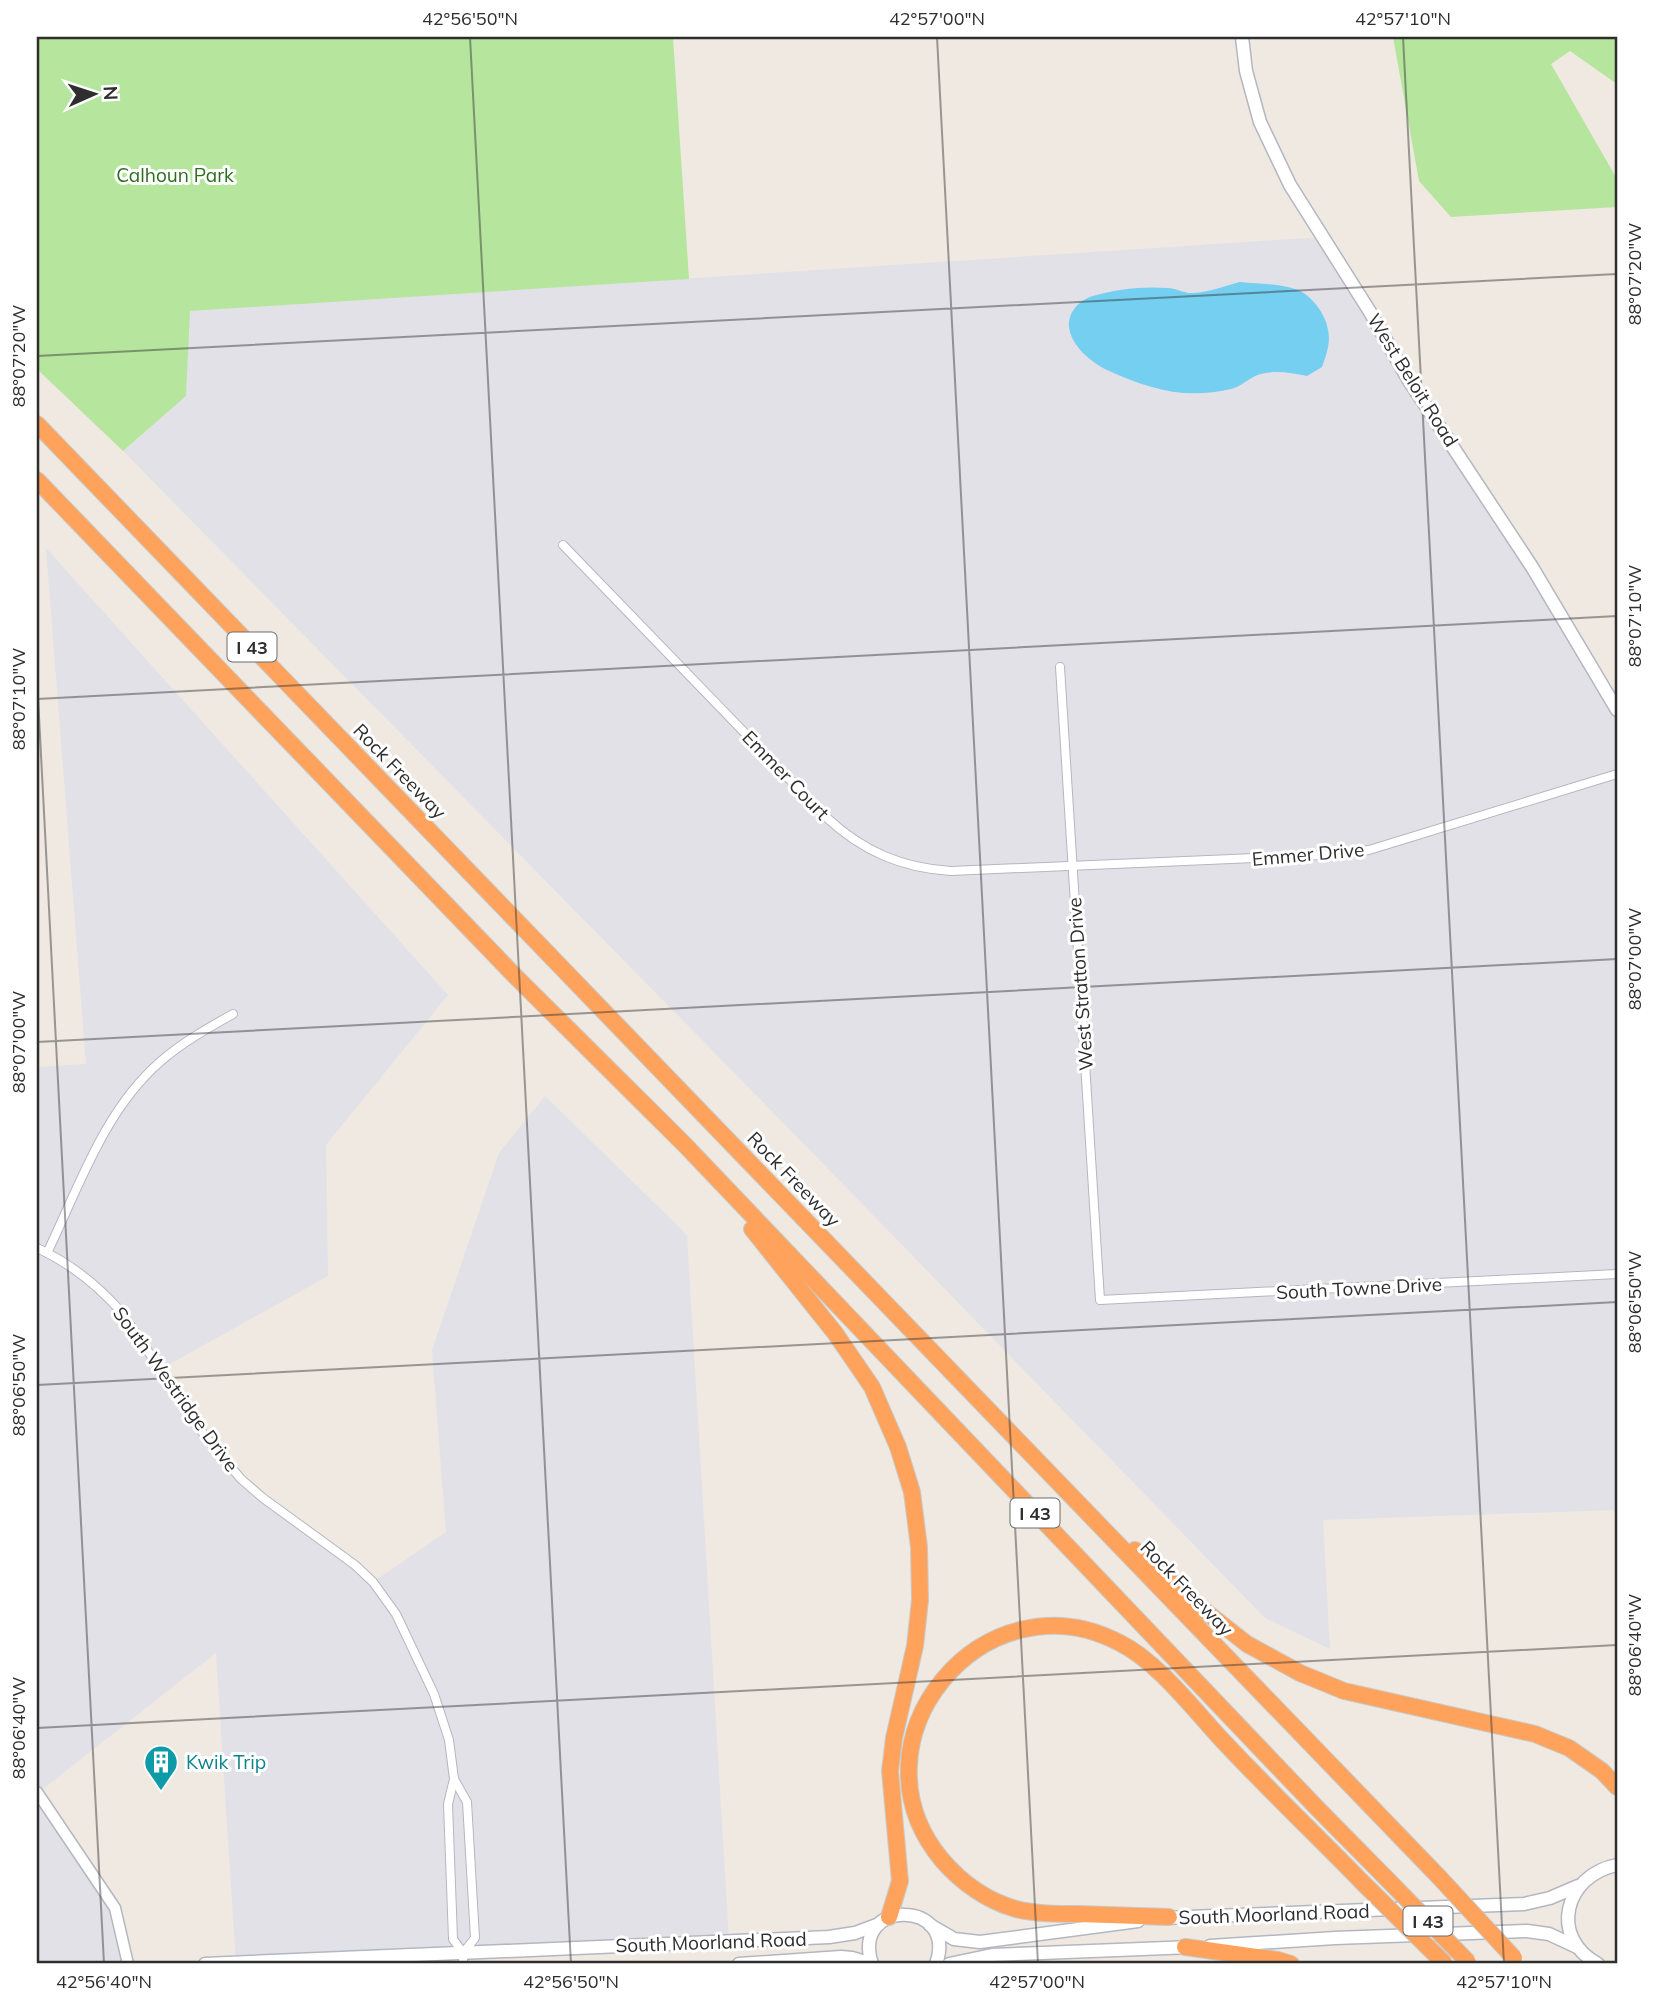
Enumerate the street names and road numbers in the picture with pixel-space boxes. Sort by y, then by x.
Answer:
street label: West Beloit Road [1362,309,1464,451]
road number: I 43 [228,632,276,662]
street label: Rock Freeway [348,718,452,824]
street label: Emmer Court [737,725,835,825]
street label: Emmer Drive [1251,837,1365,871]
street label: West Stratton Drive [1062,896,1098,1072]
street label: Rock Freeway [742,1126,846,1232]
street label: South Towne Drive [1276,1272,1442,1304]
street label: South Westridge Drive [108,1302,244,1476]
road number: I 43 [1010,1498,1060,1528]
street label: Rock Freeway [1135,1535,1239,1641]
street label: South Moorland Road [1178,1899,1370,1929]
road number: I 43 [1404,1907,1452,1936]
street label: South Moorland Road [615,1927,807,1957]

